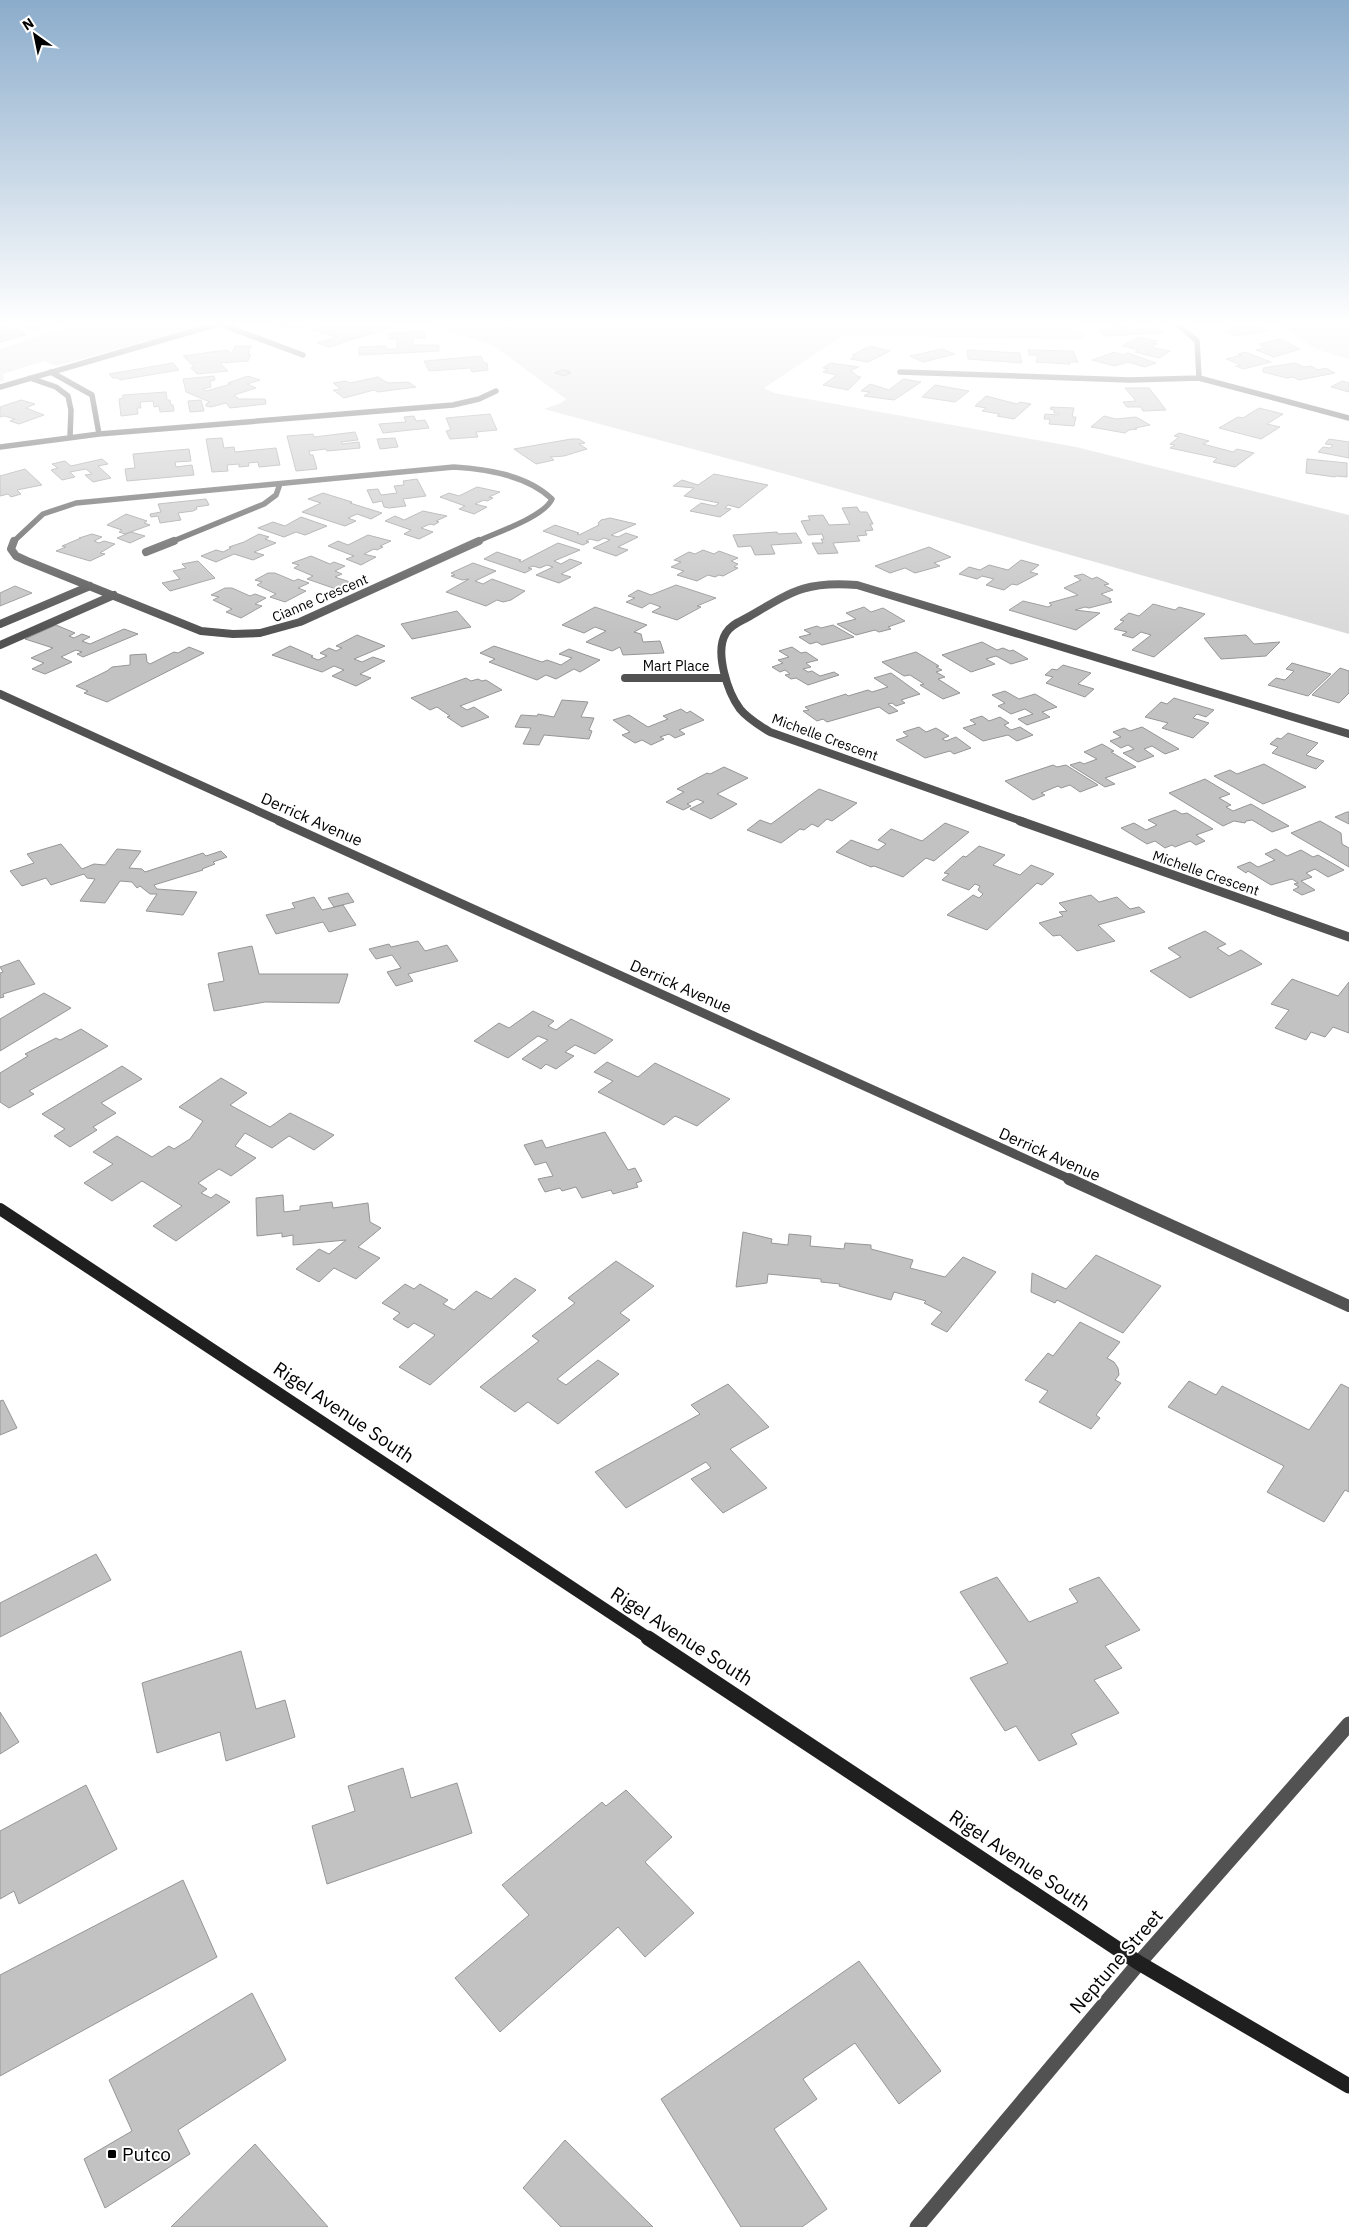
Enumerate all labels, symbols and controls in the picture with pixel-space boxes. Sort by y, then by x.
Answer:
north arrow [10,10,60,60]
text: N [19,14,37,34]
street label: Cianne Crescent [269,570,371,626]
street label: Mart Place [643,657,710,675]
street label: Michelle Crescent [769,709,881,765]
street label: Derrick Avenue [258,788,366,850]
street label: Michelle Crescent [1150,846,1262,900]
street label: Derrick Avenue [627,955,735,1017]
street label: Derrick Avenue [996,1123,1104,1185]
street label: Rigel Avenue South [269,1356,419,1468]
street label: Rigel Avenue South [606,1581,758,1691]
street label: Rigel Avenue South [945,1804,1095,1916]
street label: Neptune Street [1064,1904,1168,2018]
place label: Putco [122,2142,171,2166]
marker: Putco [106,2148,118,2160]

